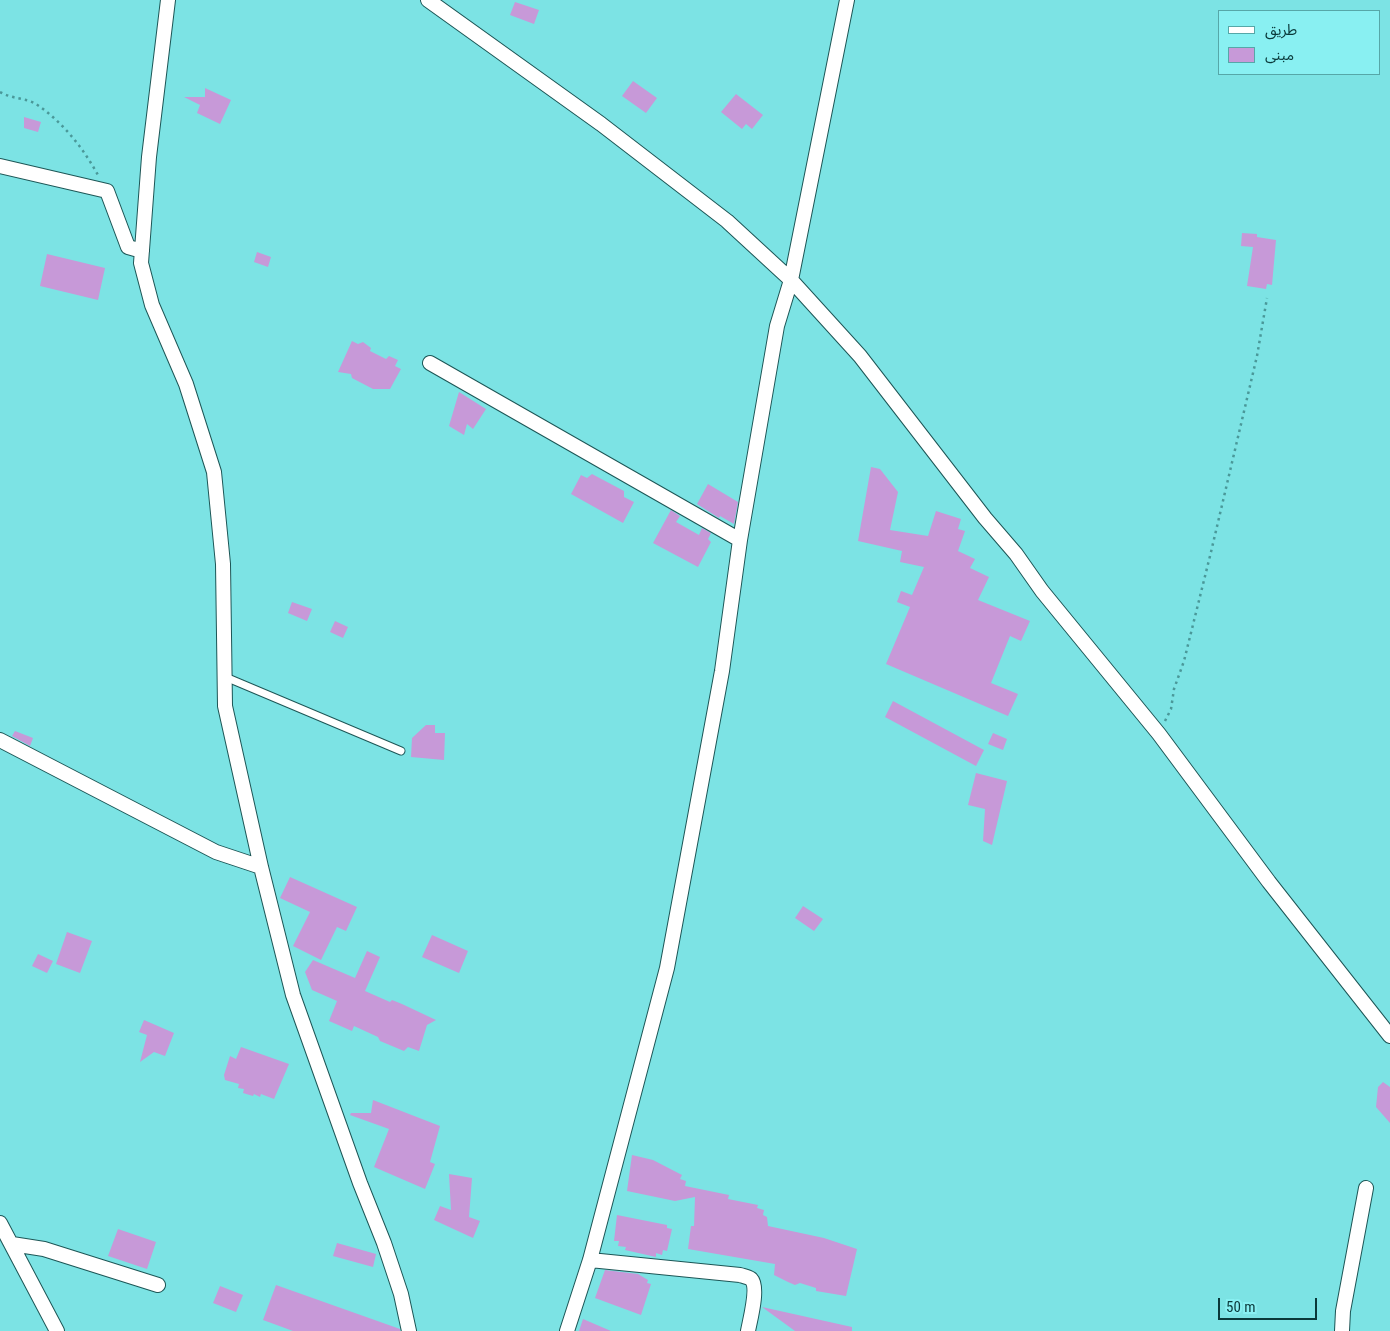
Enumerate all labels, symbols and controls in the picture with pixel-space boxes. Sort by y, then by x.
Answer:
legend [1218,10,1380,75]
text: طريق [1265,21,1297,39]
text: مبنى [1265,46,1294,64]
scale bar [1220,1288,1319,1320]
text: 50 m [1226,1298,1256,1316]

